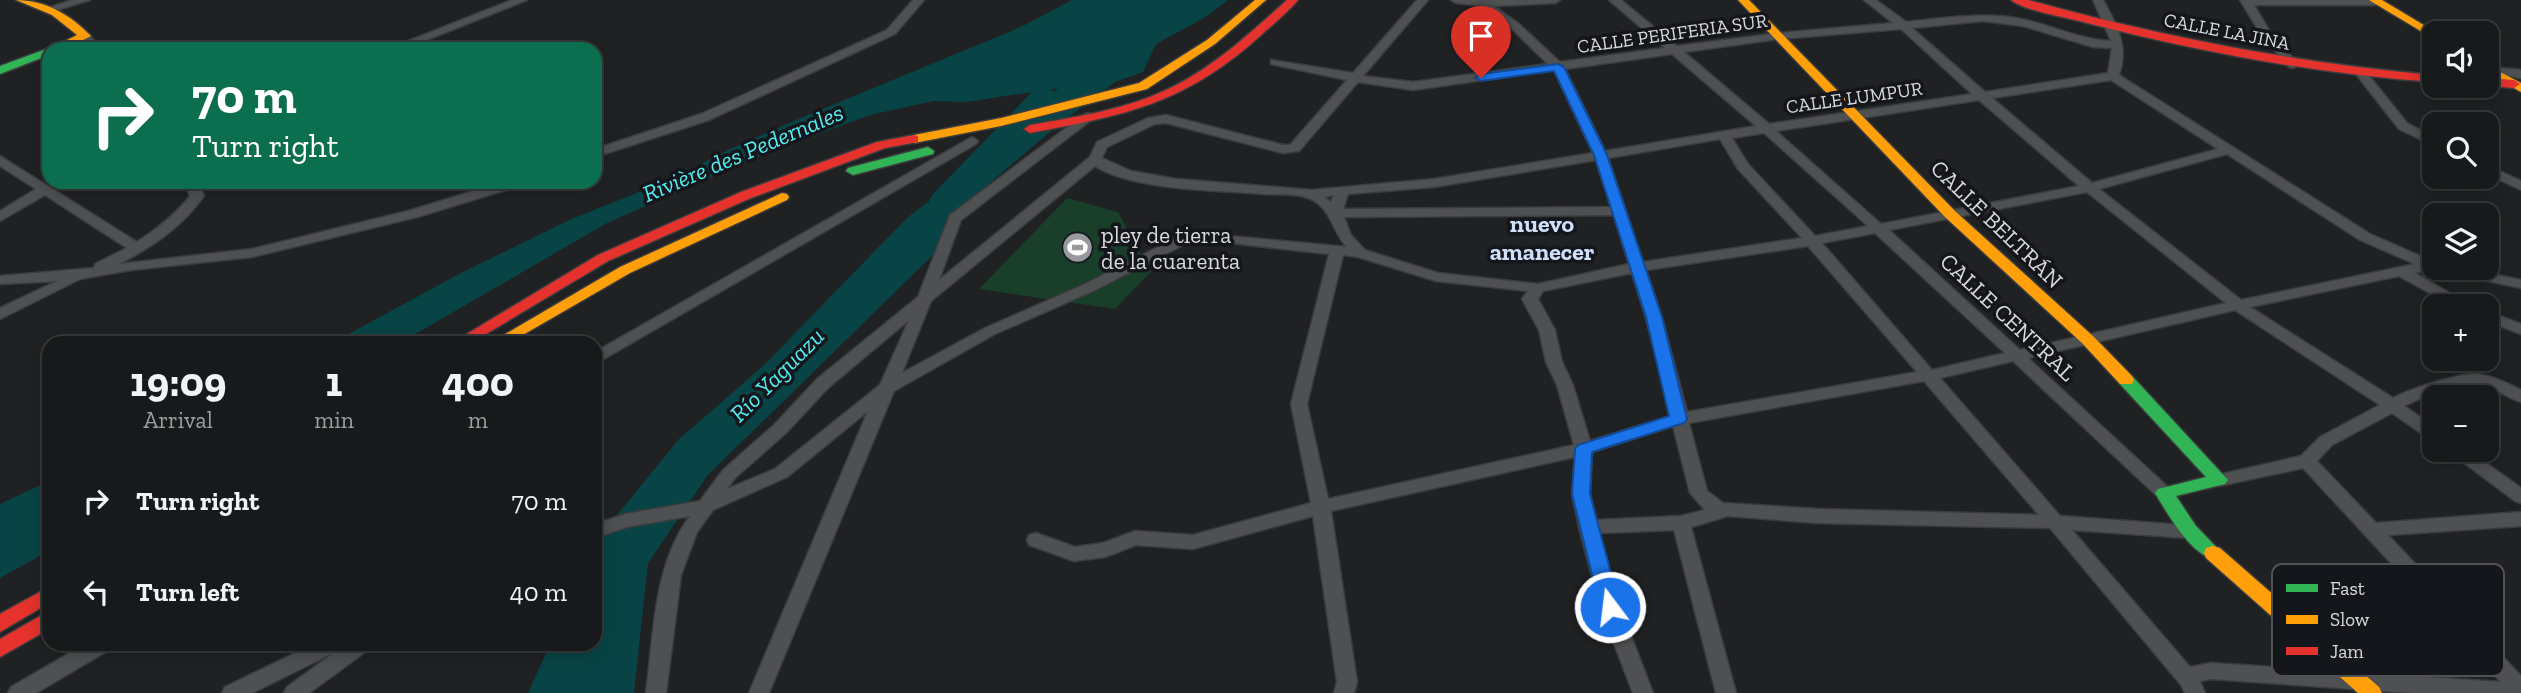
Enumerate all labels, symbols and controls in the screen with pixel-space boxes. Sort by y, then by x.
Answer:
pin [1451,6,1511,78]
street label: CALLE LA JINA [2162,8,2292,55]
street label: CALLE PERIFERIA SUR [1576,9,1769,58]
icon: arrive [1462,17,1500,55]
map controls [2422,21,2499,462]
button: sound [2422,21,2499,98]
text: 70 m [192,67,297,126]
icon: right [77,70,168,161]
street label: CALLE LUMPUR [1784,77,1924,118]
water label: Rivière des Pedernales [638,97,848,208]
button: search [2422,112,2499,189]
text: Turn right [192,127,339,165]
street label: CALLE BELTRÁN [1925,154,2069,294]
button: layers [2422,203,2499,280]
district label: nuevo amanecer [1490,209,1595,266]
place label: pley de tierra de la cuarenta [1101,221,1240,275]
sports icon: pley de tierra de la cuarenta [1061,231,1095,265]
street label: CALLE CENTRAL [1935,247,2082,387]
button: + [2422,294,2499,371]
water label: Río Yaguazu [723,321,830,428]
text: 19:09 [130,356,226,407]
text: 1 [326,356,343,407]
text: 400 [442,356,514,407]
button: − [2422,385,2499,462]
text: Arrival [144,406,213,434]
text: min [314,406,354,434]
text: m [468,406,488,434]
icon: right [77,482,115,520]
text: Turn right [136,485,259,517]
text: 70 m [511,485,567,517]
legend [2272,564,2504,676]
position arrow [1573,570,1647,644]
icon: left [77,573,115,611]
text: Turn left [136,576,239,608]
text: 40 m [510,576,567,608]
text: Fast [2330,577,2365,600]
text: Slow [2330,608,2370,631]
text: Jam [2330,640,2364,663]

